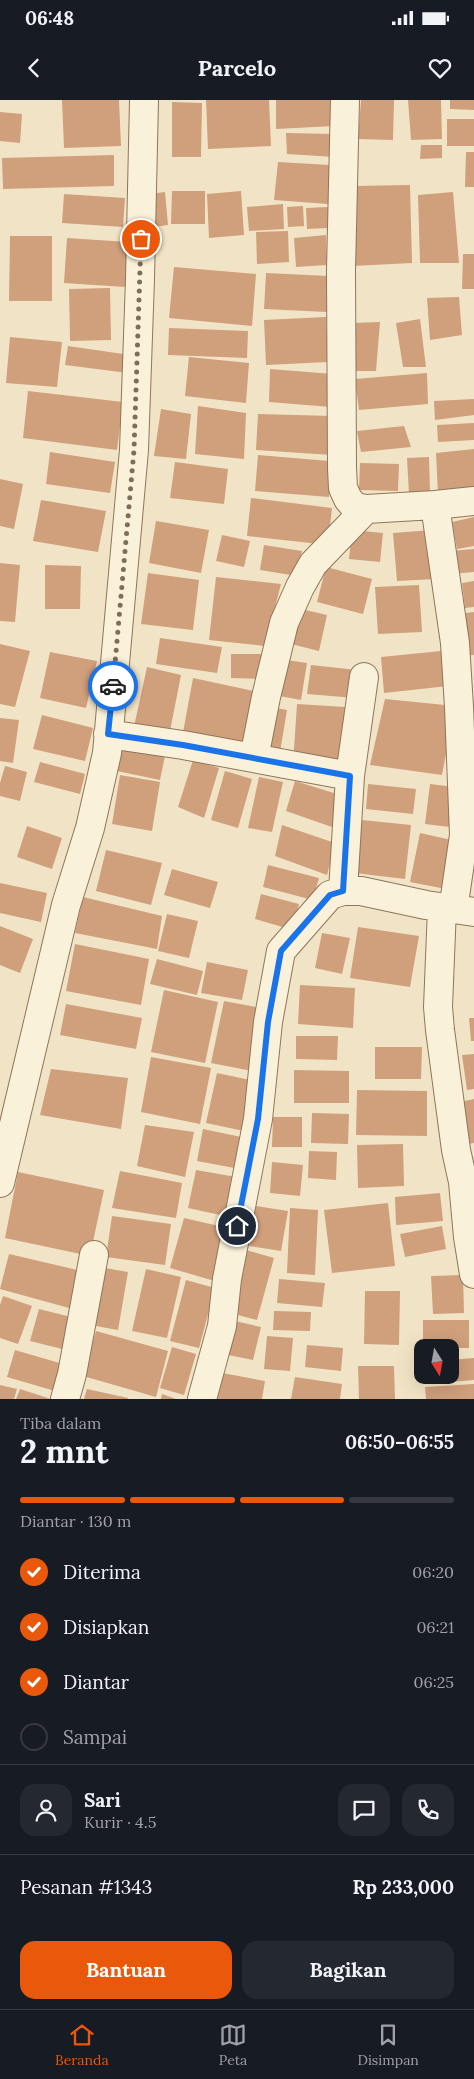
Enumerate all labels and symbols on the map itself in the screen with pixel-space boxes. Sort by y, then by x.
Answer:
pin [120,218,162,260]
courier [88,661,138,711]
pin [216,1205,258,1247]
north arrow [414,1339,459,1384]

